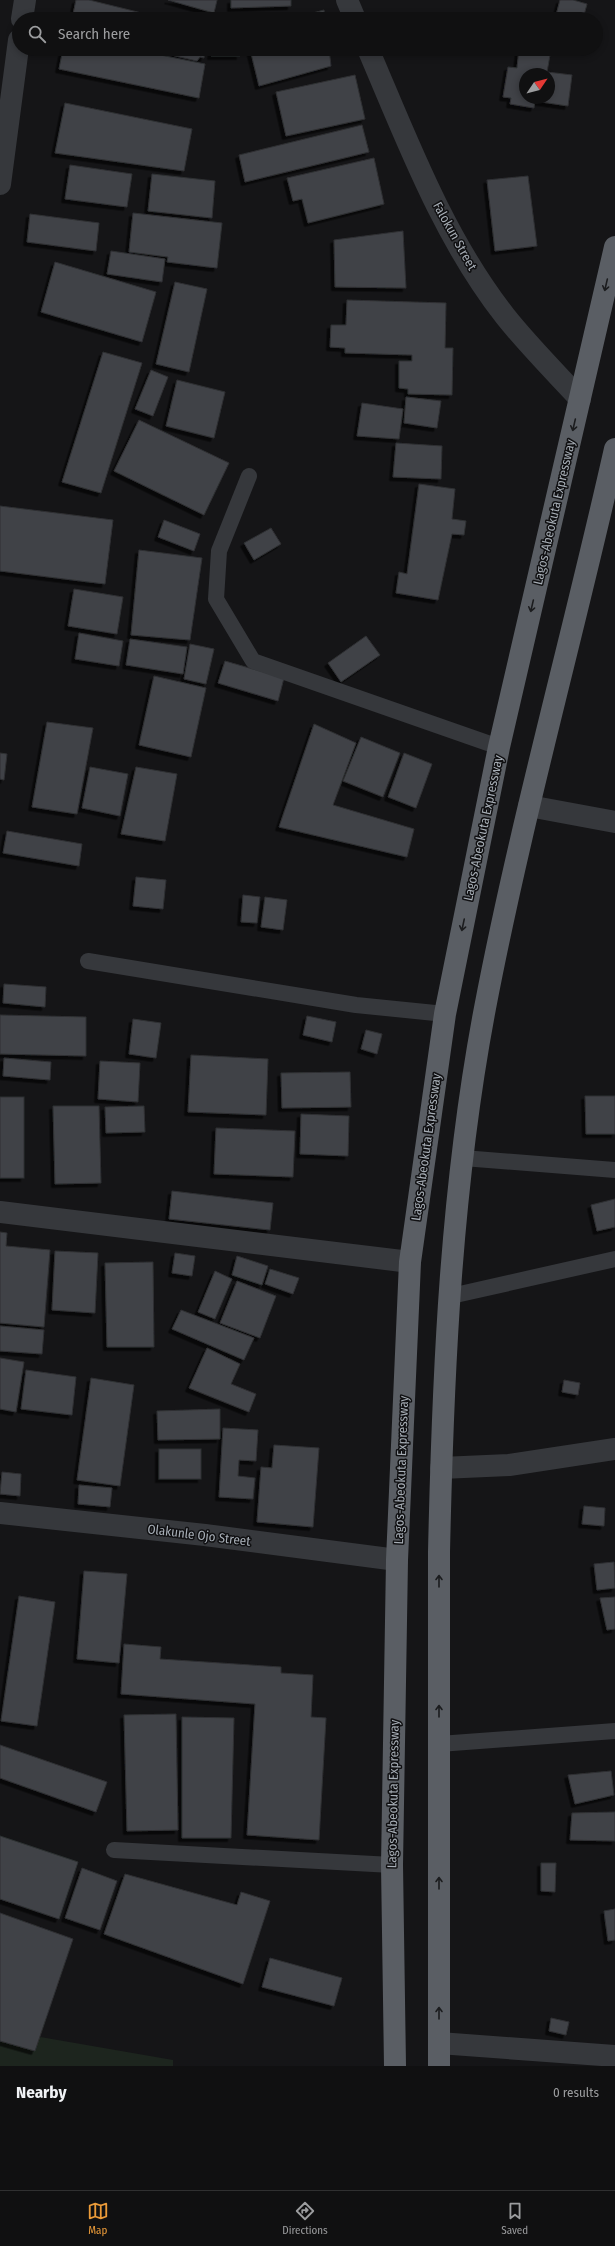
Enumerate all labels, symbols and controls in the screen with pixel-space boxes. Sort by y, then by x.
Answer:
search box [12,12,603,56]
icon: search [26,23,48,45]
text: Search here [58,25,130,43]
north arrow [519,68,555,104]
street label: Falokun Street [430,199,480,274]
one-way arrow [602,278,610,291]
one-way arrow [569,418,577,431]
street label: Lagos-Abeokuta Expressway [530,438,578,586]
one-way arrow [527,599,535,612]
street label: Lagos-Abeokuta Expressway [460,754,506,902]
one-way arrow [459,918,467,931]
street label: Lagos-Abeokuta Expressway [408,1072,444,1222]
street label: Lagos-Abeokuta Expressway [391,1395,411,1545]
street label: Olakunle Ojo Street [147,1521,252,1549]
one-way arrow [435,1575,443,1588]
one-way arrow [435,1705,443,1718]
street label: Lagos-Abeokuta Expressway [384,1719,402,1868]
one-way arrow [435,1877,443,1890]
one-way arrow [435,2007,443,2020]
text: Nearby [16,2082,67,2103]
text: 0 results [553,2085,599,2100]
tab: Map [87,2200,109,2237]
tab: Directions [282,2200,328,2237]
tab: Saved [501,2200,528,2237]

